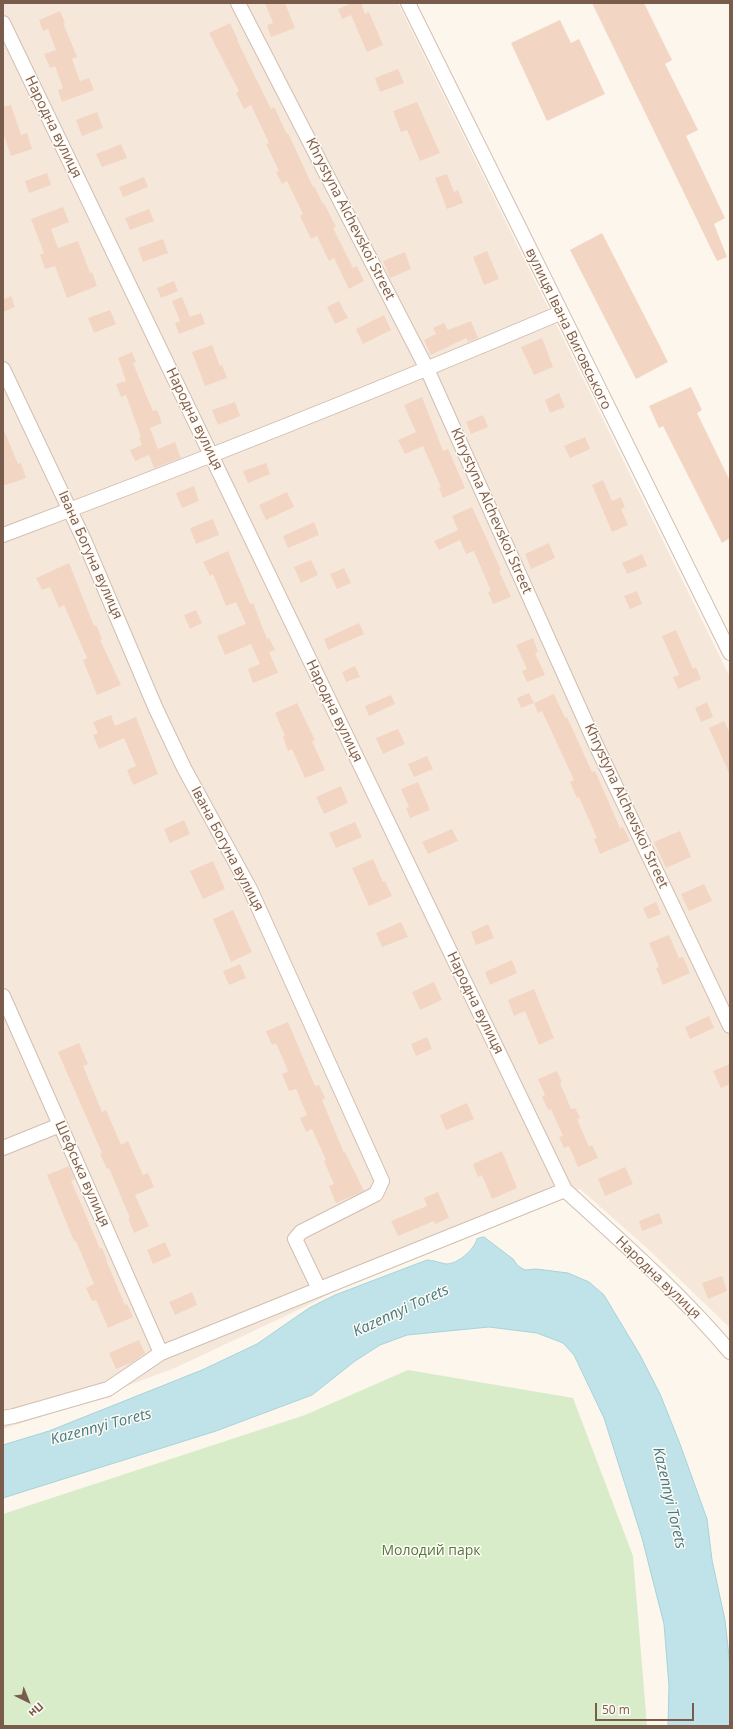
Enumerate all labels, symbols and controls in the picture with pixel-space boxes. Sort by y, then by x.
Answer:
street label: Народна вулиця [21,73,85,181]
street label: Khrystyna Alchevskoi Street [302,135,398,303]
street label: вулиця Івана Виговського [522,245,614,413]
street label: Народна вулиця [162,365,226,473]
street label: Khrystyna Alchevskoi Street [447,425,535,597]
street label: Івана Богуна вулиця [54,488,126,622]
street label: Народна вулиця [302,657,366,765]
street label: Khrystyna Alchevskoi Street [580,721,672,891]
street label: Івана Богуна вулиця [187,784,267,914]
street label: Народна вулиця [443,949,507,1057]
street label: Шефська вулиця [51,1118,113,1230]
street label: Народна вулиця [612,1233,704,1323]
water label: Kazennyi Torets [350,1281,452,1341]
water label: Kazennyi Torets [49,1405,153,1449]
water label: Kazennyi Torets [649,1445,689,1551]
park label: Молодий парк [381,1543,481,1559]
north arrow [8,1681,48,1721]
scale bar [597,1695,696,1721]
text: Пн [26,1699,47,1721]
text: 50 m [602,1701,630,1718]

